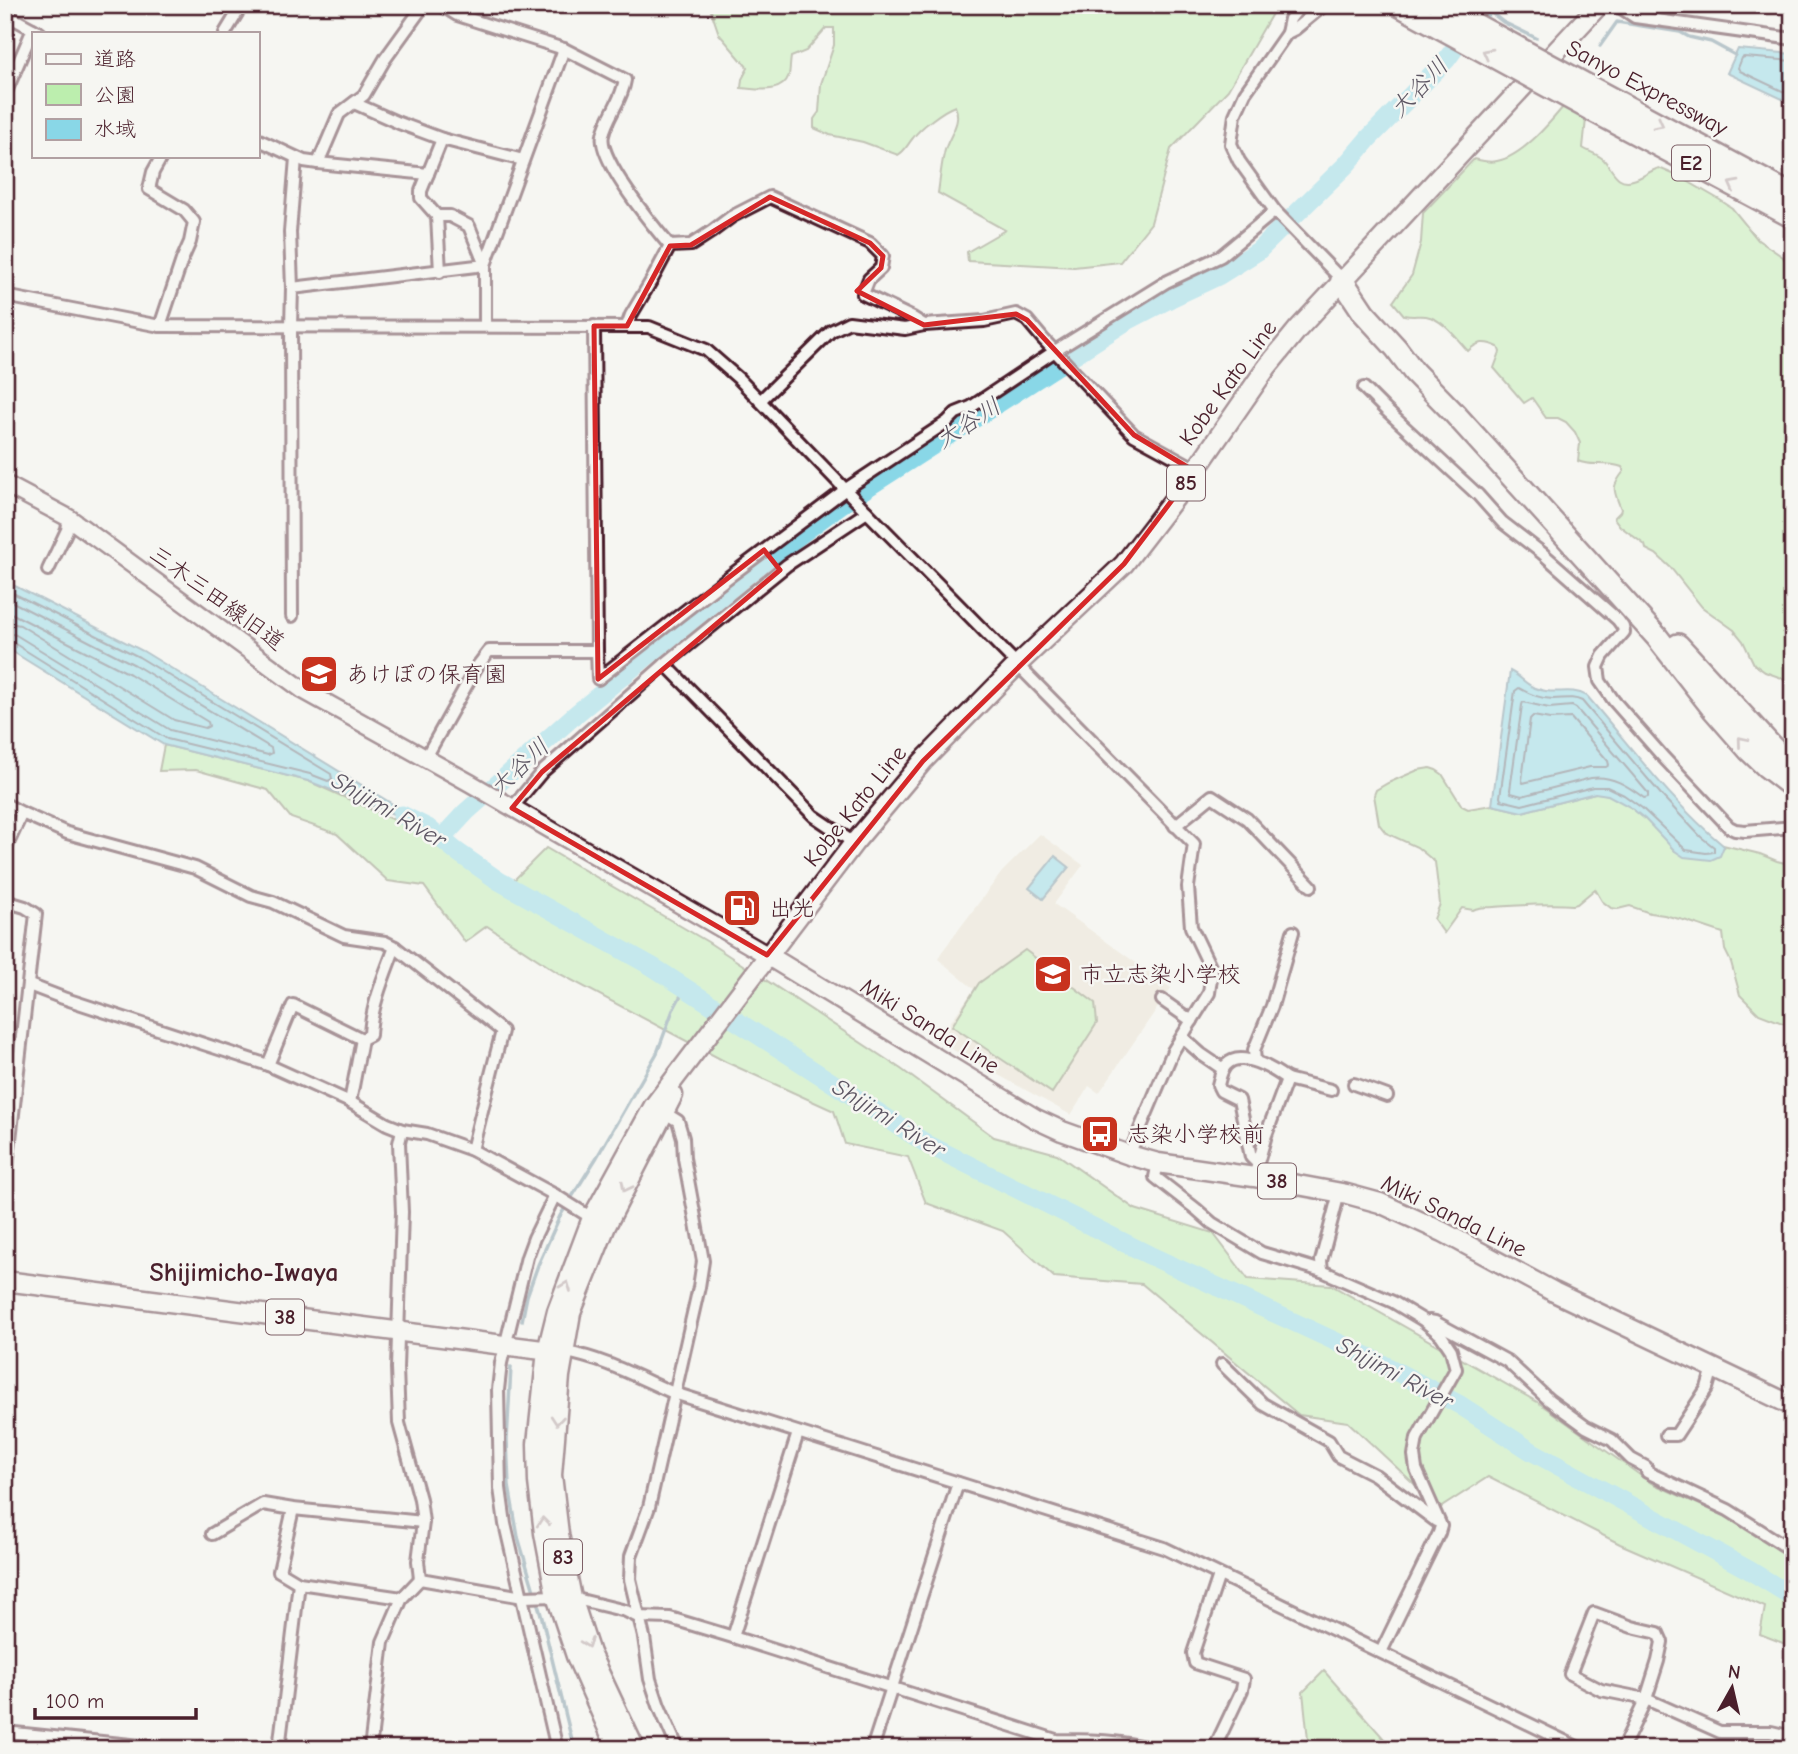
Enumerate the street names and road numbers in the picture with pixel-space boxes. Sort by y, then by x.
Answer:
street label: Sanyo Expressway [1562,34,1733,142]
road number: E2 [1672,146,1710,180]
street label: Kobe Kato Line [1174,315,1282,451]
road number: 85 [1167,466,1205,500]
street label: 三木三田線旧道 [144,540,290,656]
street label: Kobe Kato Line [798,740,912,872]
street label: Miki Sanda Line [856,973,1004,1079]
road number: 38 [1258,1164,1296,1198]
street label: Miki Sanda Line [1377,1169,1531,1263]
road number: 38 [266,1300,304,1334]
road number: 83 [544,1540,582,1574]

